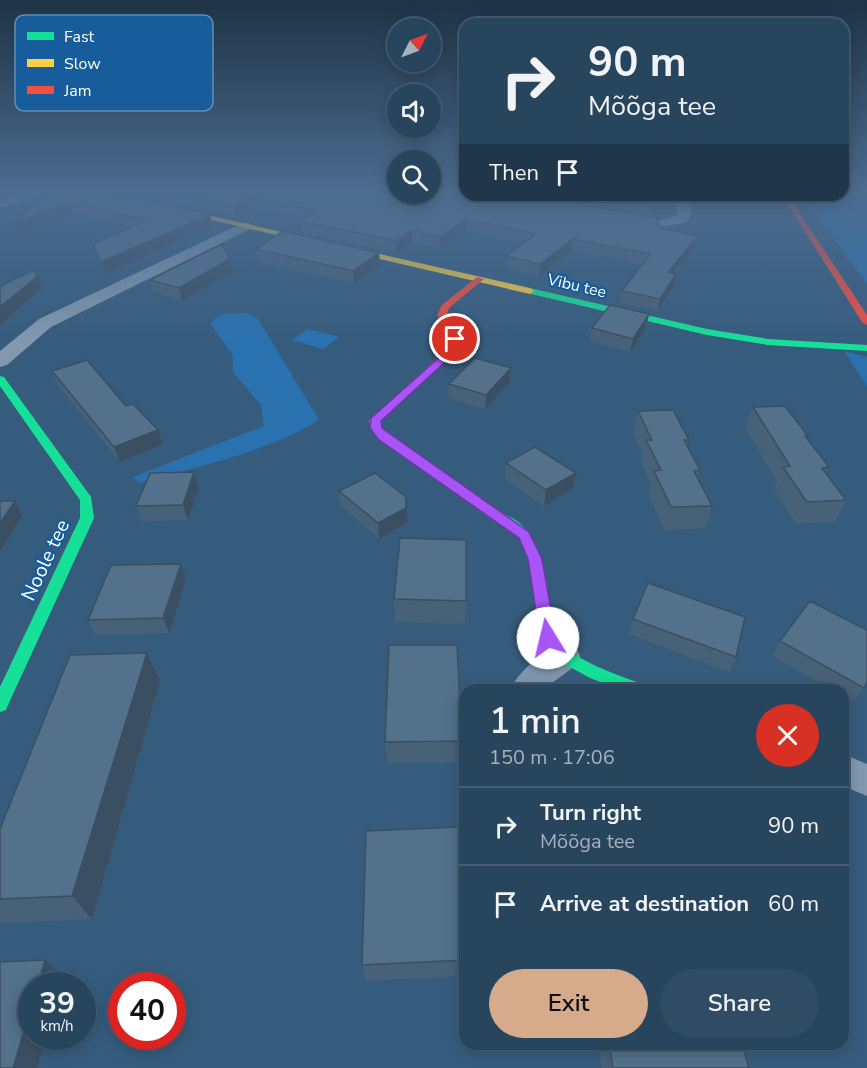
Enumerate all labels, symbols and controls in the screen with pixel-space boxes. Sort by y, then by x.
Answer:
legend [15,15,213,111]
north arrow [387,18,441,72]
map controls [387,18,441,204]
text: Fast [64,26,95,48]
text: 90 m [588,34,687,91]
icon: right [489,42,567,120]
text: Slow [64,53,101,75]
text: Jam [63,80,91,102]
button: sound [387,84,441,138]
text: Mõõga tee [588,88,716,125]
button: search [387,150,441,204]
icon: arrive [551,156,584,189]
text: Then [489,158,539,188]
street label: Vibu tee [544,268,608,303]
pin [429,313,480,364]
icon: arrive [438,322,471,355]
street label: Noole tee [15,515,76,605]
position arrow [516,606,580,670]
text: 1 min [489,697,581,746]
button: close [756,704,819,767]
text: 150 m · 17:06 [489,744,615,771]
text: Turn right [540,798,641,828]
icon: right [489,810,522,843]
text: 90 m [768,811,819,841]
text: Mõõga tee [540,828,635,855]
icon: arrive [489,888,522,921]
text: Arrive at destination [540,889,749,919]
text: 60 m [768,889,819,919]
button: Exit [489,969,648,1038]
button: Share [660,969,819,1038]
speed limit sign: 40 [108,972,186,1050]
text: 39 [39,983,75,1024]
text: km/h [40,1016,74,1036]

